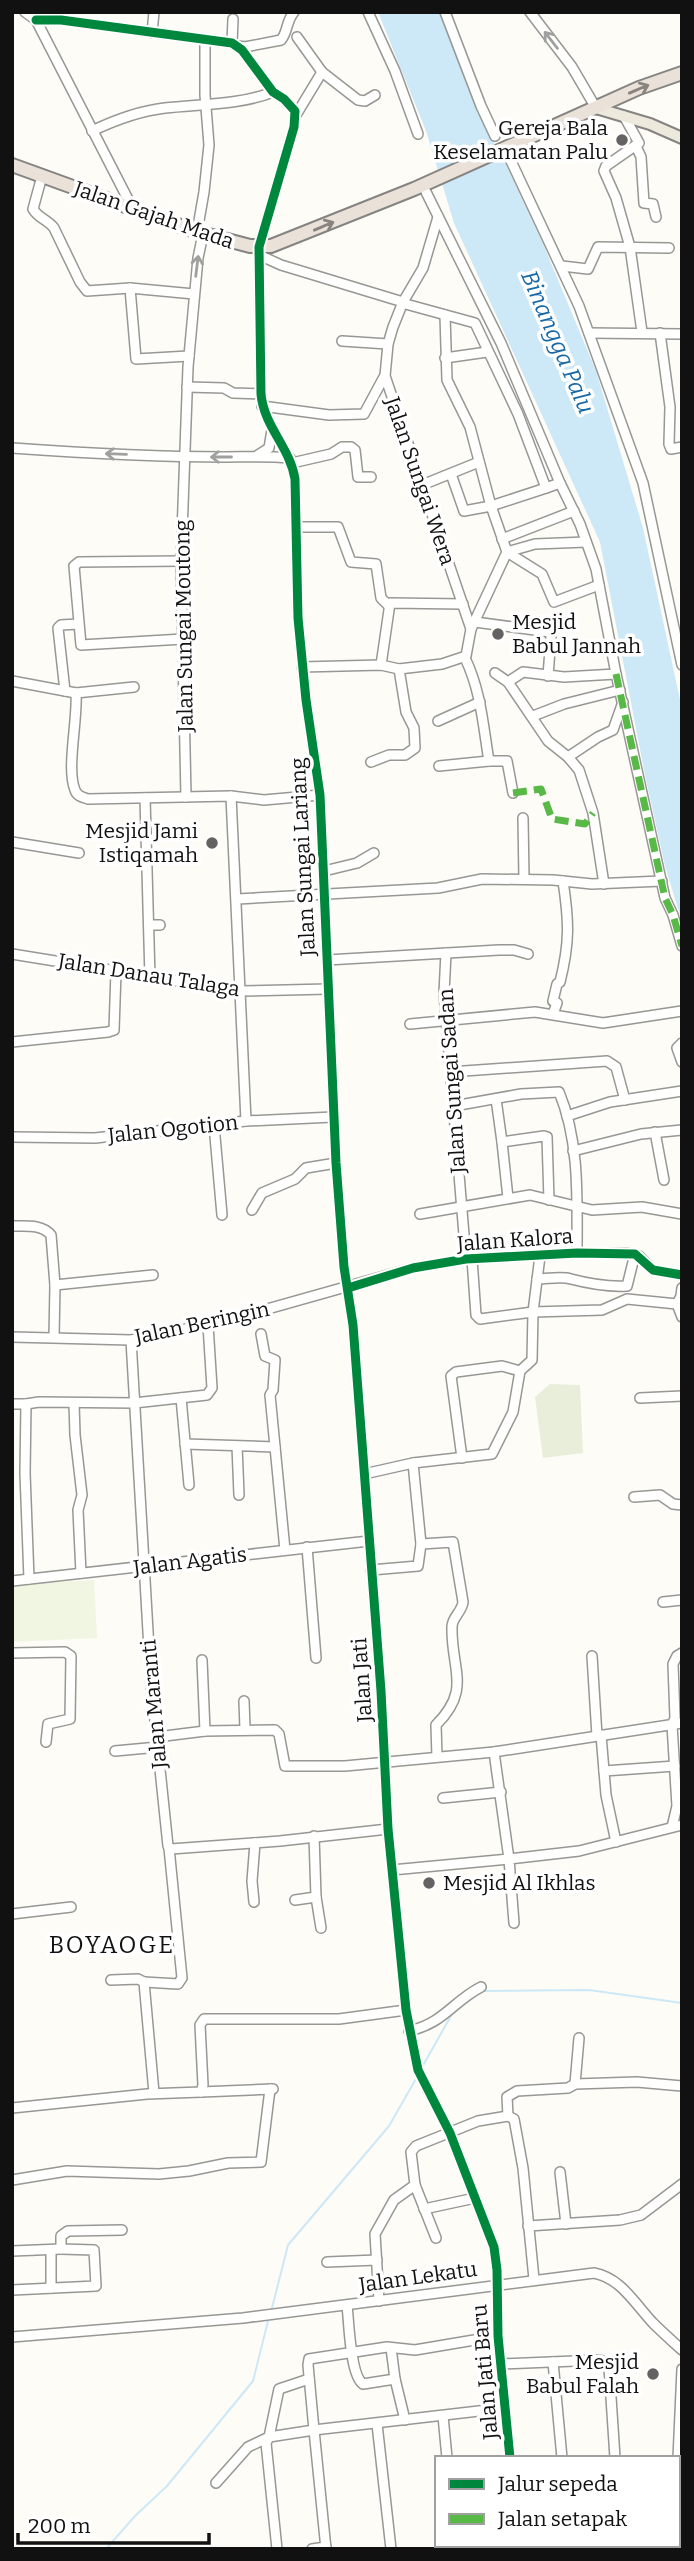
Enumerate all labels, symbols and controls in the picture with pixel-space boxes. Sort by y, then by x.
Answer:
one-way arrow [543,31,558,50]
one-way arrow [628,81,649,94]
place label: Gereja Bala Keselamatan Palu [433,115,609,165]
marker: Gereja Bala Keselamatan Palu [614,132,630,148]
street label: Jalan Gajah Mada [70,175,238,255]
one-way arrow [313,219,334,232]
one-way arrow [191,255,204,277]
water label: Binangga Palu [515,266,601,418]
street label: Jalan Sungai Wera [379,392,461,569]
one-way arrow [105,448,128,461]
one-way arrow [210,450,233,464]
street label: Jalan Sungai Moutong [169,519,199,734]
place label: Mesjid Babul Jannah [512,609,641,659]
marker: Mesjid Babul Jannah [490,626,506,642]
street label: Jalan Sungai Lariang [285,757,321,958]
place label: Mesjid Jami Istiqamah [85,818,198,868]
marker: Mesjid Jami Istiqamah [204,835,220,851]
street label: Jalan Danau Talaga [55,948,242,1002]
street label: Jalan Sungai Sadan [433,988,472,1175]
street label: Jalan Ogotion [106,1109,239,1149]
street label: Jalan Kalora [455,1223,574,1257]
street label: Jalan Beringin [131,1296,272,1350]
street label: Jalan Agatis [131,1541,248,1581]
street label: Jalan Jati [346,1637,378,1724]
street label: Jalan Maranti [135,1638,173,1771]
place label: Mesjid Al Ikhlas [443,1870,596,1896]
marker: Mesjid Al Ikhlas [421,1875,437,1891]
district label: BOYAOGE [49,1931,175,1959]
street label: Jalan Lekatu [356,2256,479,2298]
street label: Jalan Jati Baru [466,2303,504,2442]
place label: Mesjid Babul Falah [526,2349,639,2399]
marker: Mesjid Babul Falah [645,2366,661,2382]
legend [435,2456,680,2547]
text: Jalur sepeda [497,2471,618,2497]
scale bar [18,2502,208,2546]
text: Jalan setapak [497,2506,627,2532]
text: 200 m [28,2513,91,2539]

